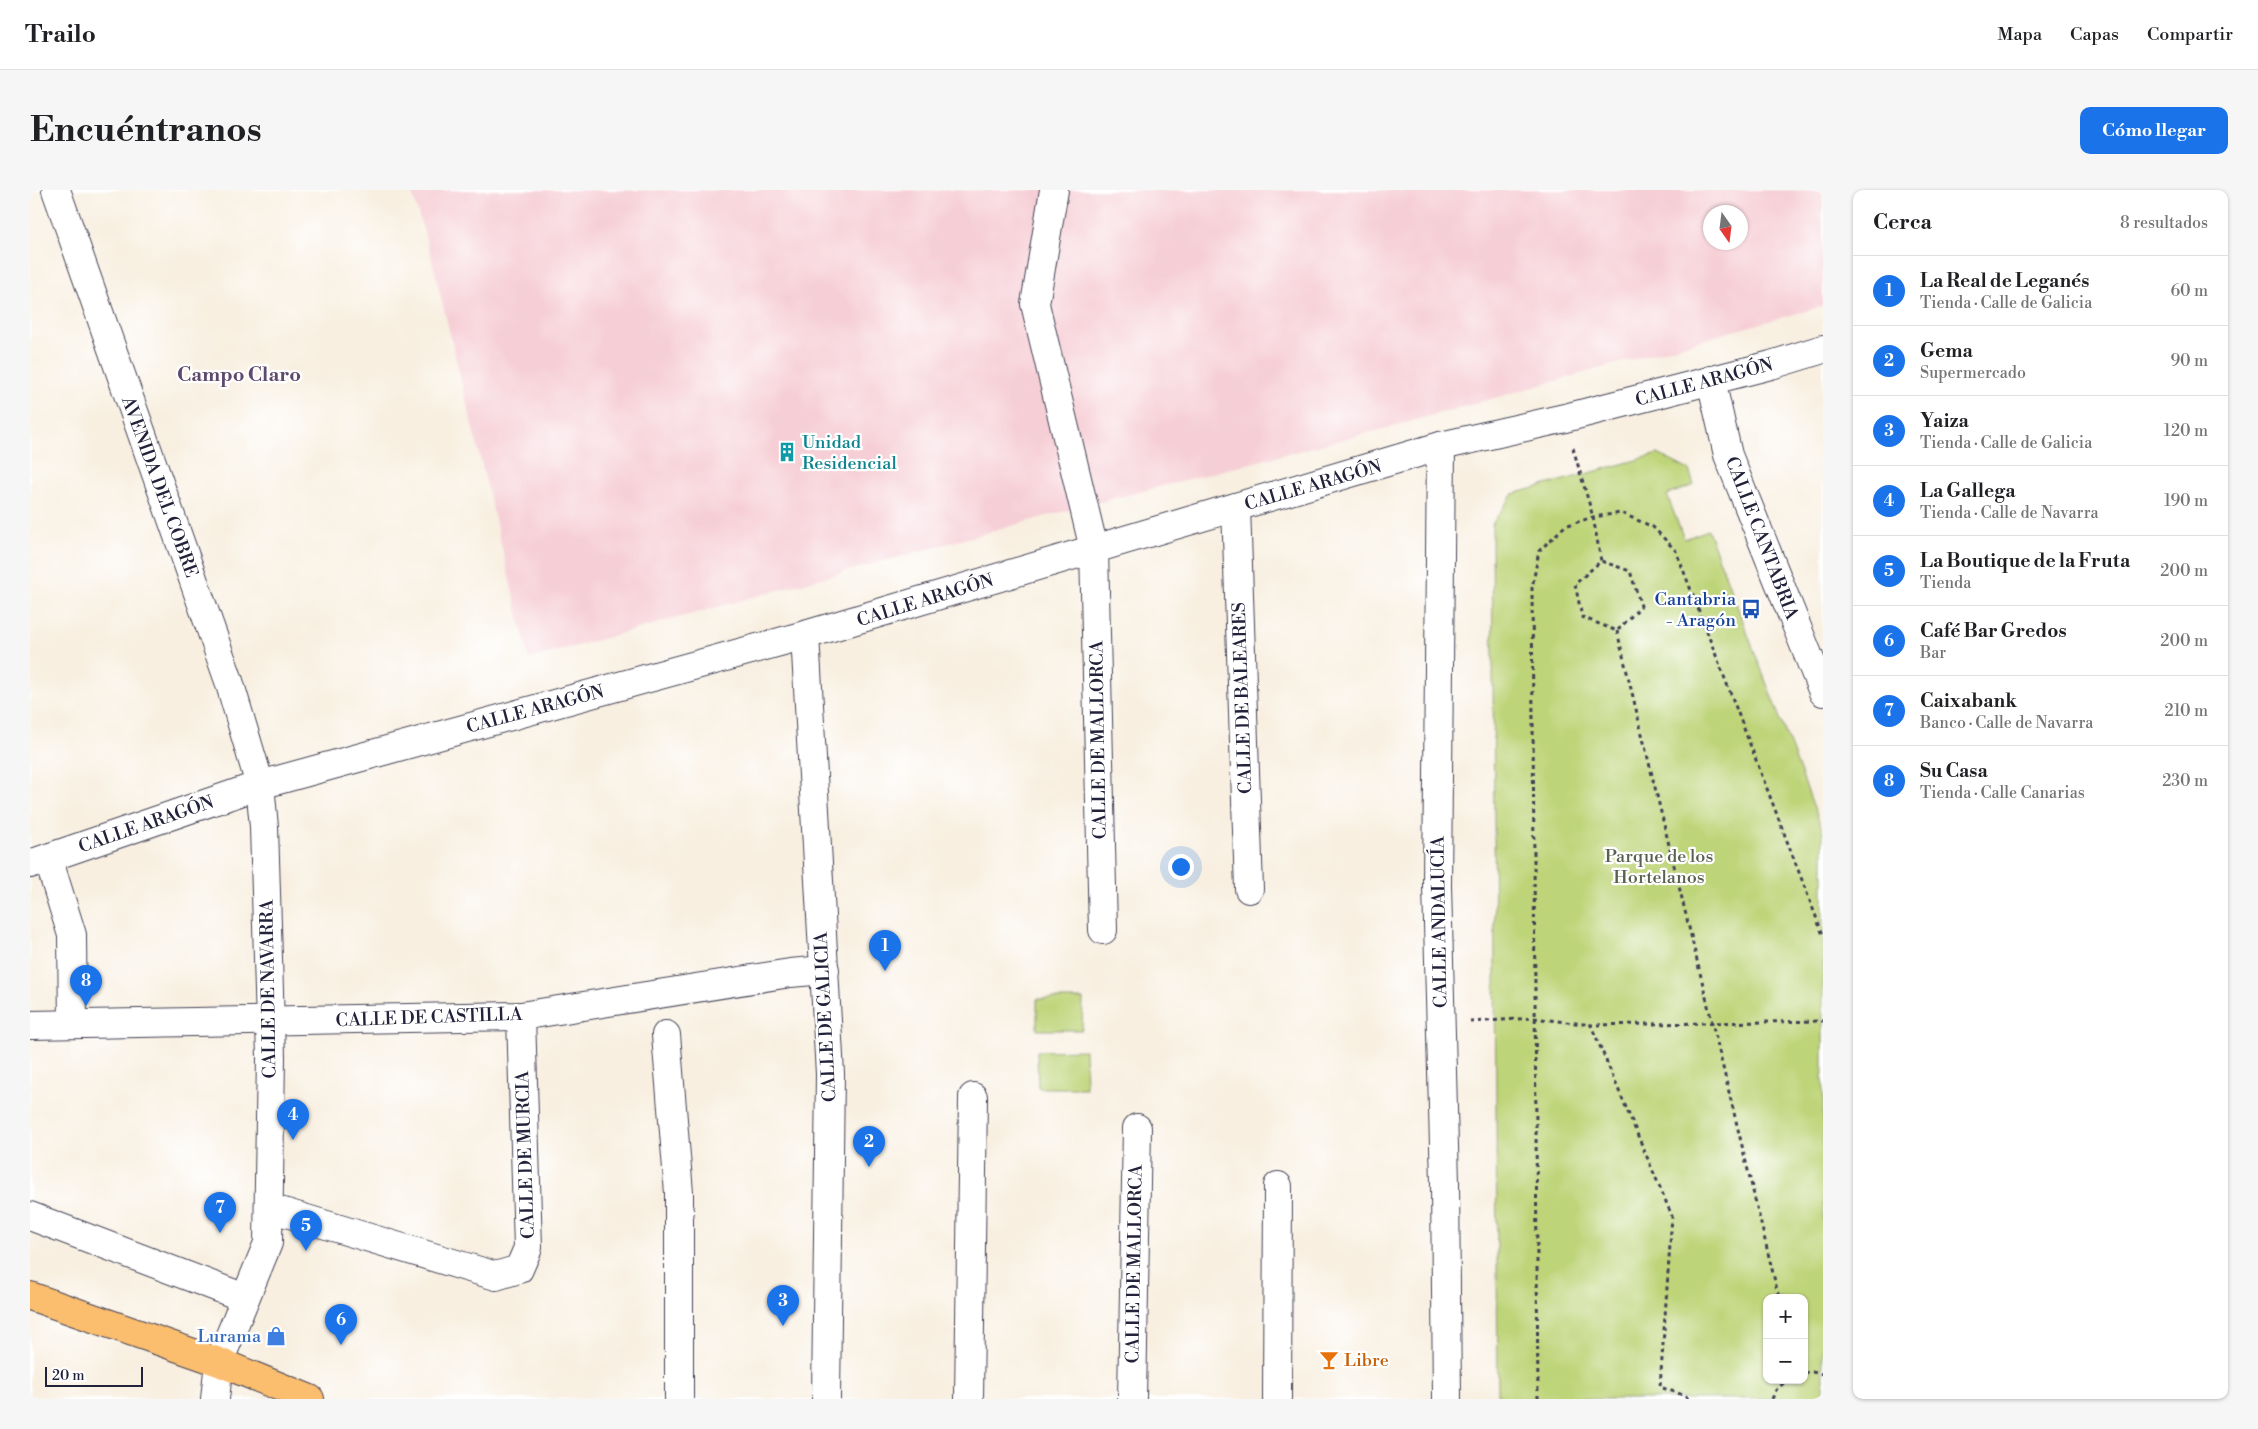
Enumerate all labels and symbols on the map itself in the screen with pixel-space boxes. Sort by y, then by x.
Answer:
north arrow [1703,205,1748,250]
street label: CALLE ARAGÓN [1633,353,1776,412]
district label: Campo Claro [177,363,301,388]
street label: AVENIDA DEL COBRE [116,393,203,581]
place label: Unidad Residencial [802,431,897,475]
building icon: Unidad Residencial [776,441,798,463]
street label: CALLE CANTABRIA [1720,453,1803,624]
street label: CALLE ARAGÓN [1242,455,1385,516]
street label: CALLE ARAGÓN [854,569,997,632]
place label: Cantabria - Aragón [1655,588,1737,632]
bus stop icon: Cantabria - Aragón [1740,598,1762,620]
street label: CALLE DE BALEARES [1228,602,1257,794]
street label: CALLE DE MALLORCA [1085,640,1112,840]
street label: CALLE ARAGÓN [464,680,607,739]
street label: CALLE ARAGÓN [75,790,217,858]
street label: CALLE ANDALUCÍA [1426,835,1453,1008]
park label: Parque de los Hortelanos [1605,845,1713,889]
your location [1168,854,1194,880]
street label: CALLE DE NAVARRA [255,899,282,1079]
pin: 1 [869,930,901,971]
street label: CALLE DE GALICIA [810,931,841,1103]
pin: 8 [70,965,102,1006]
street label: CALLE DE CASTILLA [335,1003,524,1032]
street label: CALLE DE MURCIA [511,1070,540,1239]
pin: 4 [277,1099,309,1140]
pin: 2 [853,1126,885,1167]
street label: CALLE DE MALLORCA [1121,1164,1148,1364]
pin: 7 [204,1192,236,1233]
pin: 5 [290,1210,322,1251]
pin: 3 [767,1285,799,1326]
pin: 6 [325,1304,357,1345]
place label: Lurama [197,1325,262,1348]
shop icon: Lurama [265,1325,287,1347]
bar icon: Libre [1318,1349,1340,1371]
place label: Libre [1344,1349,1389,1372]
scale bar [45,1364,142,1387]

